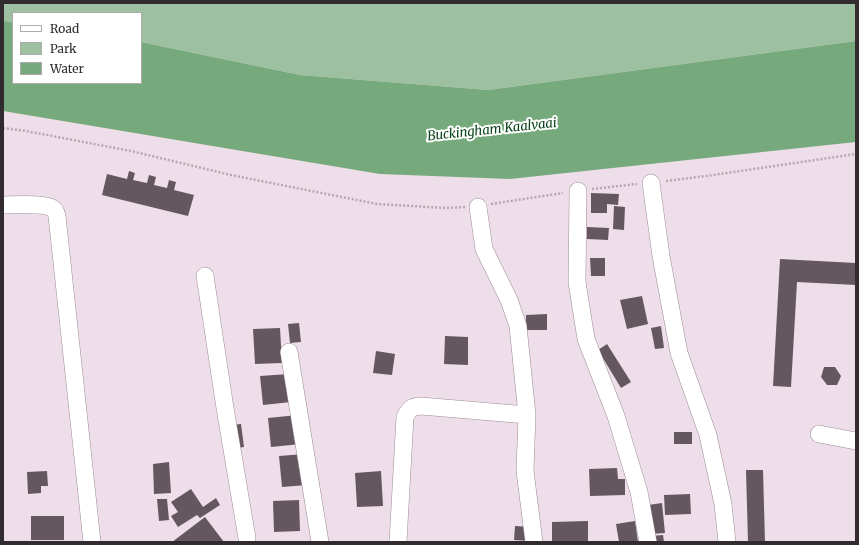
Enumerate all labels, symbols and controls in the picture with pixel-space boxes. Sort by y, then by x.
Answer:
legend [12,12,142,84]
text: Road [50,21,79,36]
text: Park [50,41,77,56]
text: Water [50,61,84,76]
water label: Buckingham Kaalvaai [426,115,558,145]

